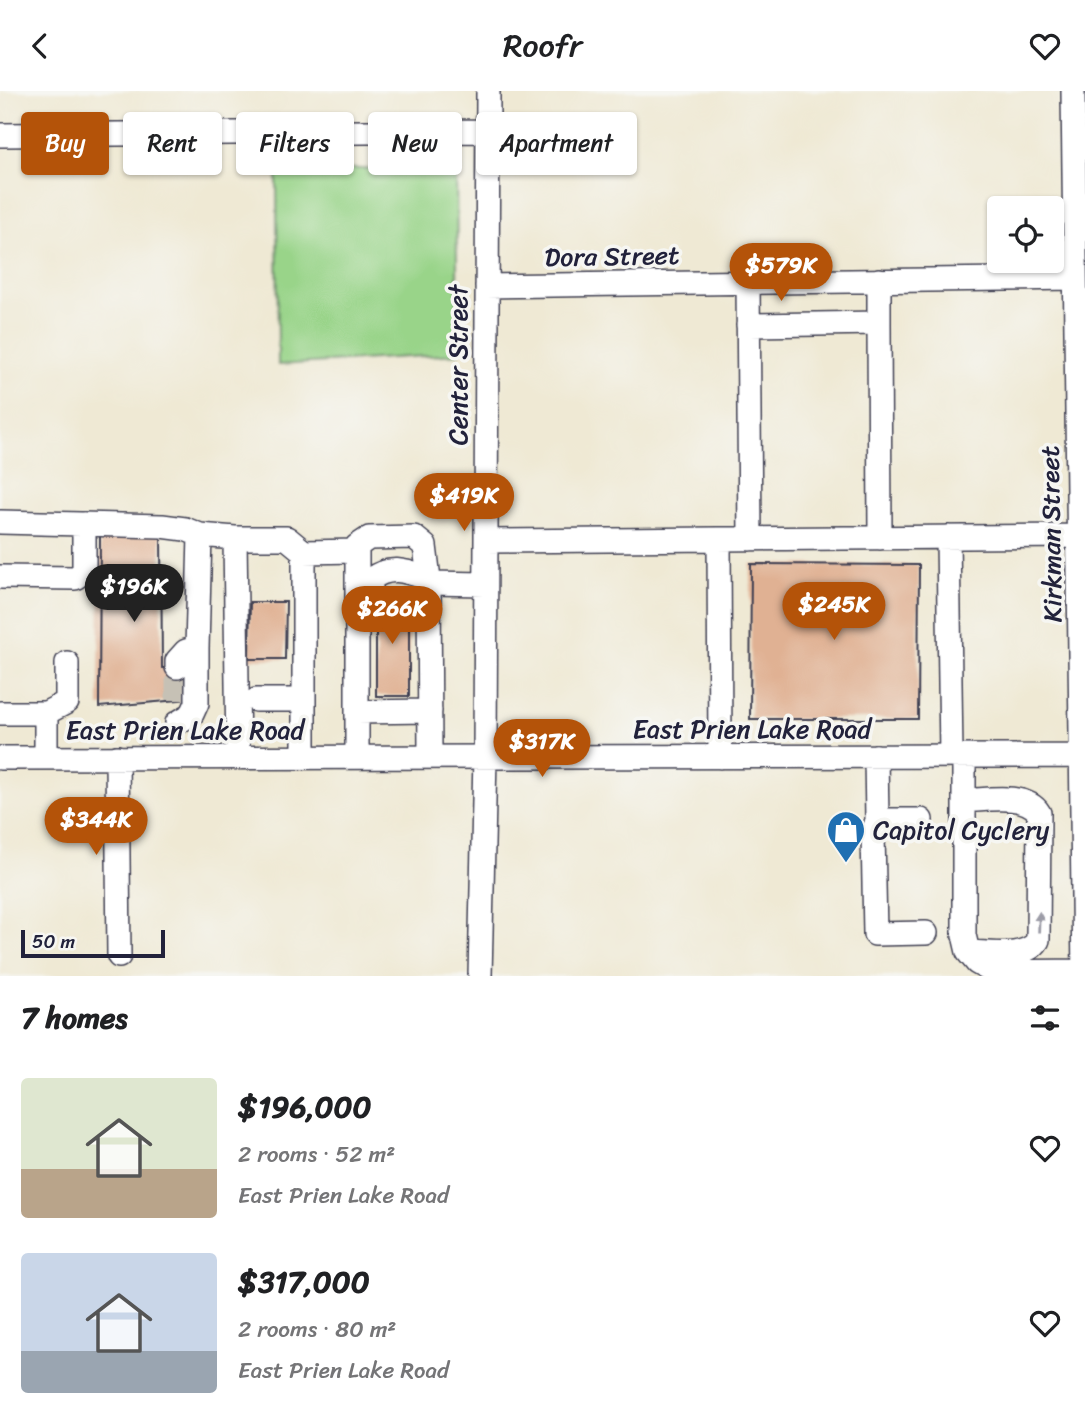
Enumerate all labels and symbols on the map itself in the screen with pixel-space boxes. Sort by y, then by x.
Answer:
street label: Dora Street [544,232,680,280]
pin: $579K [732,243,830,303]
street label: Center Street [435,283,481,445]
street label: Kirkman Street [1026,445,1076,623]
pin: $419K [415,473,513,533]
pin: $196K [85,565,183,624]
pin: $245K [785,582,883,642]
pin: $266K [343,587,441,646]
street label: East Prien Lake Road [633,706,874,752]
street label: East Prien Lake Road [66,707,307,753]
pin: $317K [493,719,591,779]
pin: $344K [47,797,145,857]
place label: Capitol Cyclery [873,807,1050,853]
shop icon: Capitol Cyclery [825,809,867,864]
one-way arrow [1033,911,1044,933]
scale bar [21,927,164,959]

